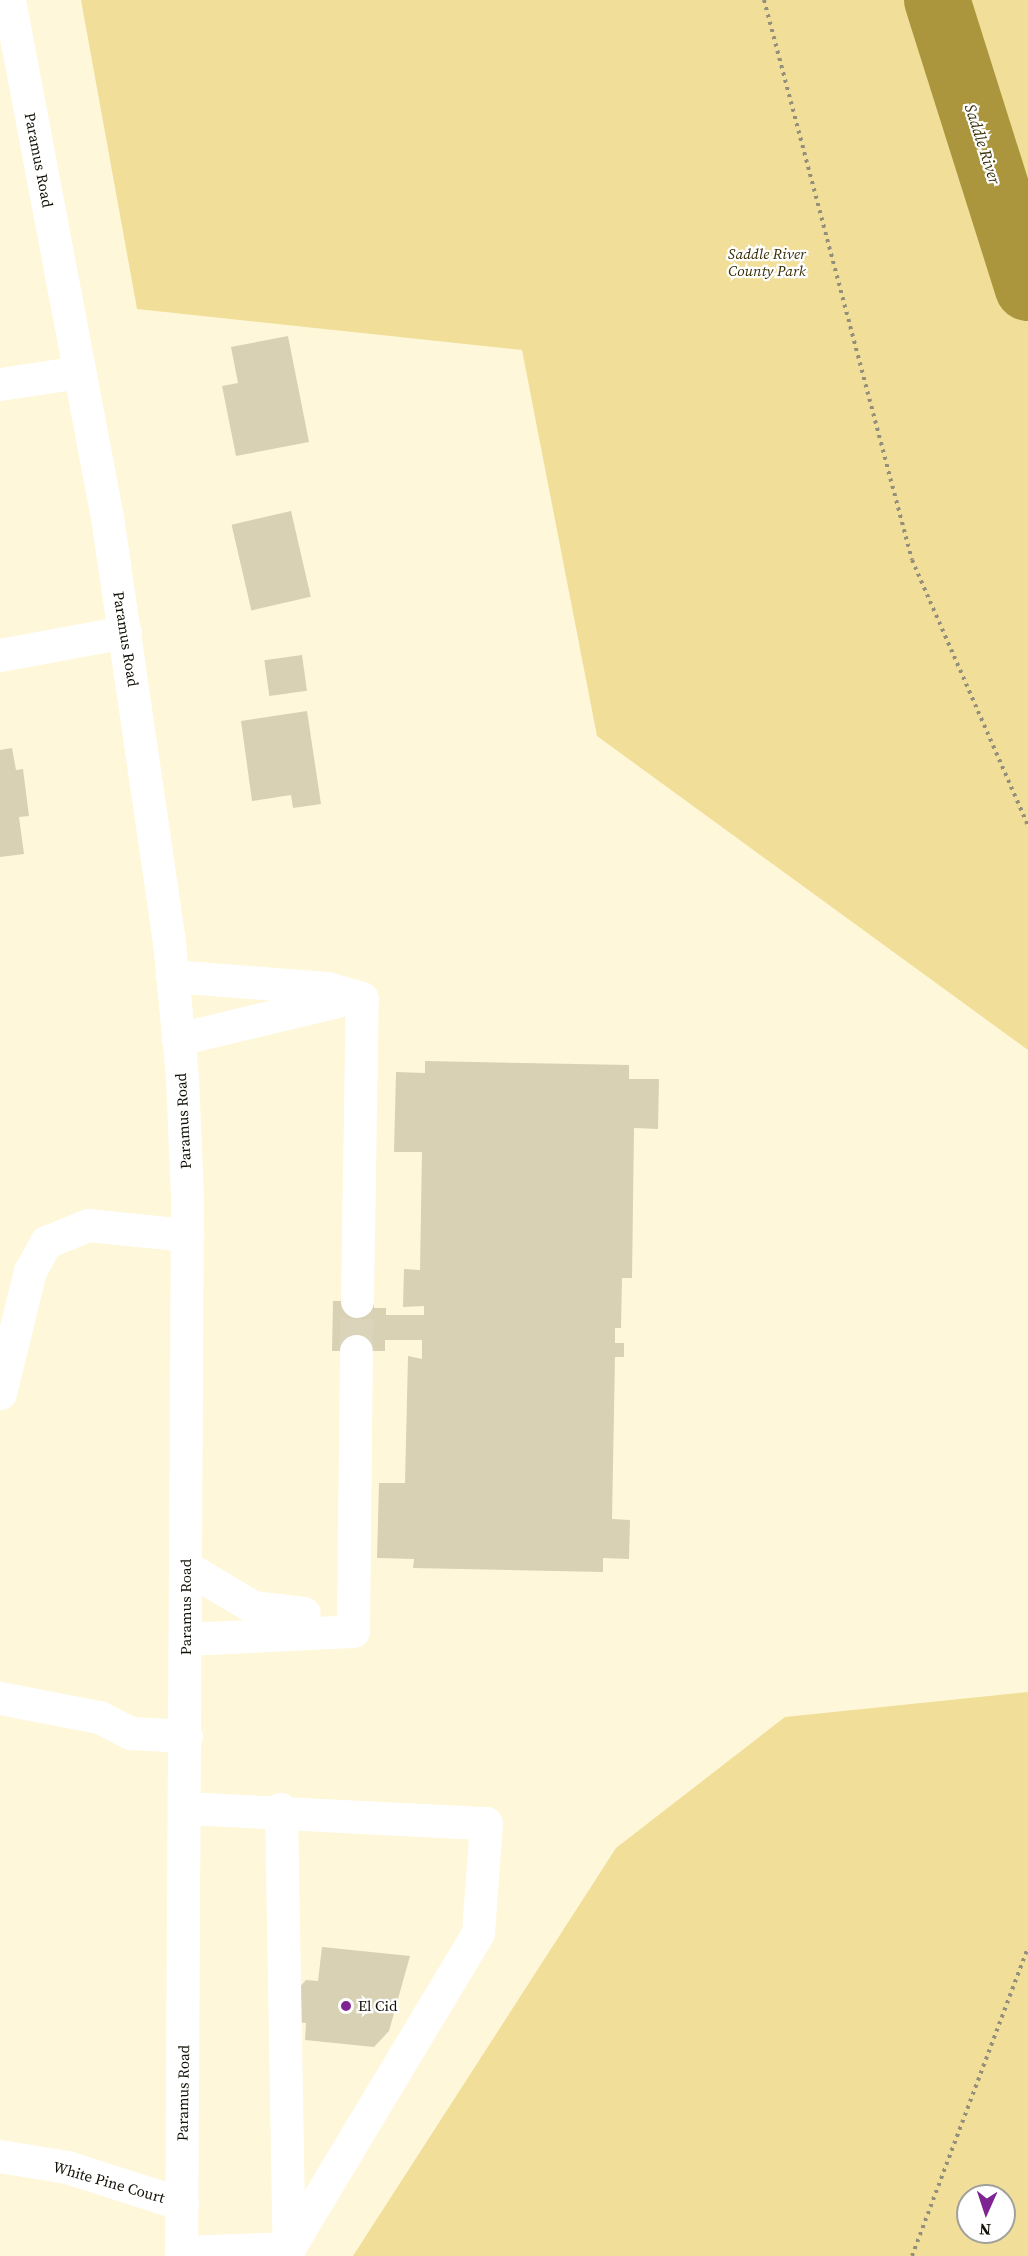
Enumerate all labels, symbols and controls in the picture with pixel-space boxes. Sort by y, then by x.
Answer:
water label: Saddle River [961,101,1005,187]
street label: Paramus Road [21,111,57,209]
park label: Saddle River County Park [728,244,806,279]
street label: Paramus Road [110,590,142,688]
street label: Paramus Road [171,1072,195,1170]
street label: Paramus Road [177,1559,195,1655]
place label: El Cid [358,1997,397,2015]
marker: El Cid [339,1999,353,2013]
street label: Paramus Road [173,2045,193,2141]
street label: White Pine Court [51,2157,167,2207]
north arrow [956,2184,1016,2244]
text: N [979,2219,992,2241]

